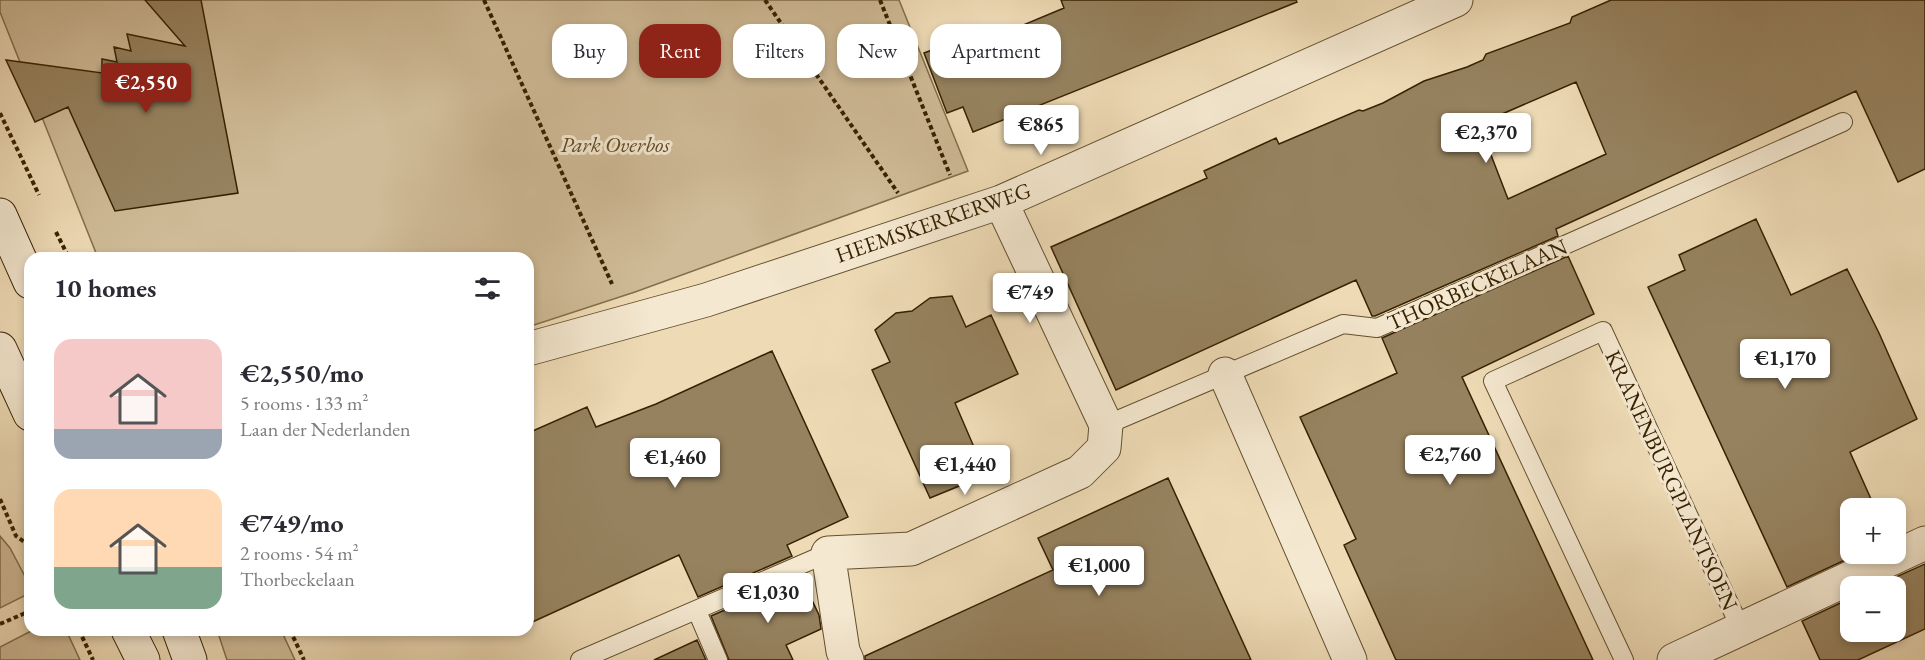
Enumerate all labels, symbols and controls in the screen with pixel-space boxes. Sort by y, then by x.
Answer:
chip: Buy [552,24,627,78]
chip: Rent [639,24,721,78]
chip: Filters [733,24,825,78]
chip: New [837,24,918,78]
chip: Apartment [930,24,1061,78]
pin: €2,550 [97,63,195,114]
text: €2,550 [115,69,177,95]
pin: €865 [1005,105,1077,156]
text: €865 [1018,111,1064,137]
pin: €2,370 [1437,113,1535,164]
text: €2,370 [1455,119,1517,145]
park label: Park Overbos [560,130,670,159]
street label: HEEMSKERKERWEG [832,175,1035,270]
street label: THORBECKELAAN [1383,232,1572,337]
text: 10 homes [54,271,156,305]
icon: filters [471,272,504,305]
pin: €749 [994,273,1066,324]
text: €749 [1007,279,1053,305]
pin: €1,170 [1736,339,1834,390]
street label: KRANENBURGPLANTSOEN [1598,345,1745,616]
text: €1,170 [1754,345,1816,371]
text: €2,550/mo [240,356,364,390]
icon: home [102,363,174,435]
text: 5 rooms · 133 m² [240,390,368,416]
text: Laan der Nederlanden [240,416,411,442]
pin: €2,760 [1401,435,1499,486]
pin: €1,460 [626,438,724,489]
text: €2,760 [1419,441,1481,467]
text: €1,460 [644,444,706,470]
pin: €1,440 [916,445,1014,496]
text: €1,440 [934,451,996,477]
map controls [1840,498,1906,642]
button: + [1840,498,1906,564]
text: €749/mo [240,506,343,540]
icon: home [102,513,174,585]
text: 2 rooms · 54 m² [240,540,359,566]
pin: €1,000 [1050,546,1148,597]
text: €1,000 [1068,552,1130,578]
text: Thorbeckelaan [240,566,355,592]
pin: €1,030 [719,573,817,624]
button: − [1840,576,1906,642]
text: €1,030 [737,579,799,605]

